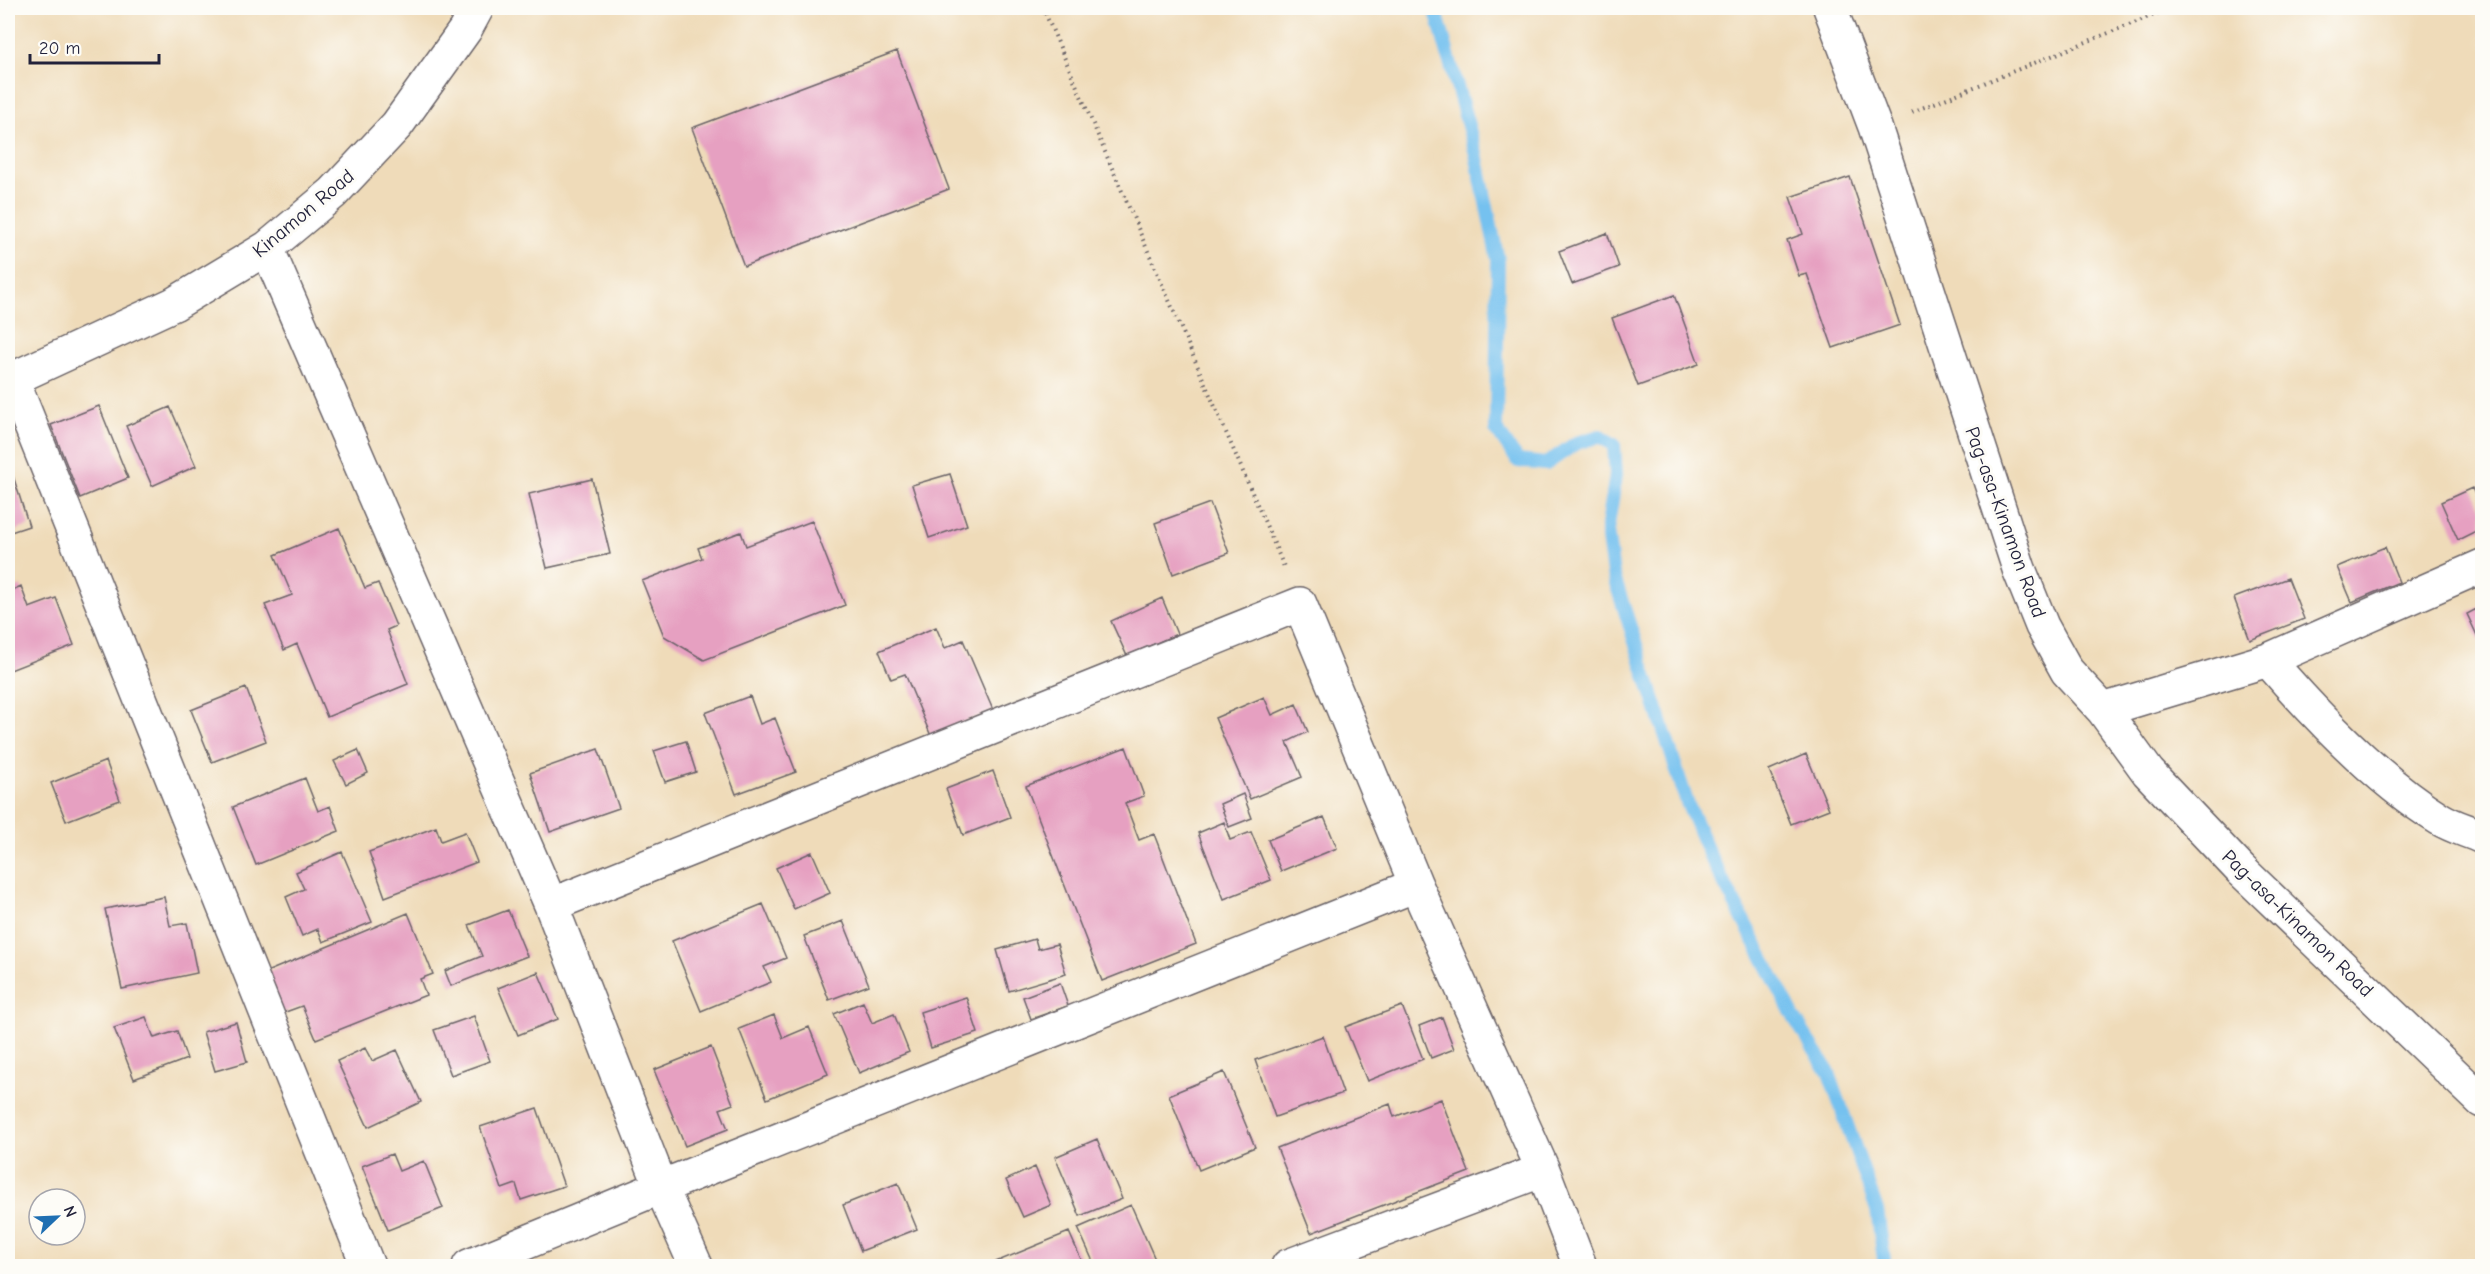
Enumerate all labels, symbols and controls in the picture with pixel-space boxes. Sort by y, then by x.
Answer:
scale bar [30,27,159,65]
text: 20 m [39,38,80,59]
street label: Kinamon Road [248,164,359,262]
street label: Pag-asa-Kinamon Road [1960,424,2051,621]
street label: Pag-asa-Kinamon Road [2217,845,2378,1002]
north arrow [27,1187,87,1247]
text: N [60,1203,80,1220]

